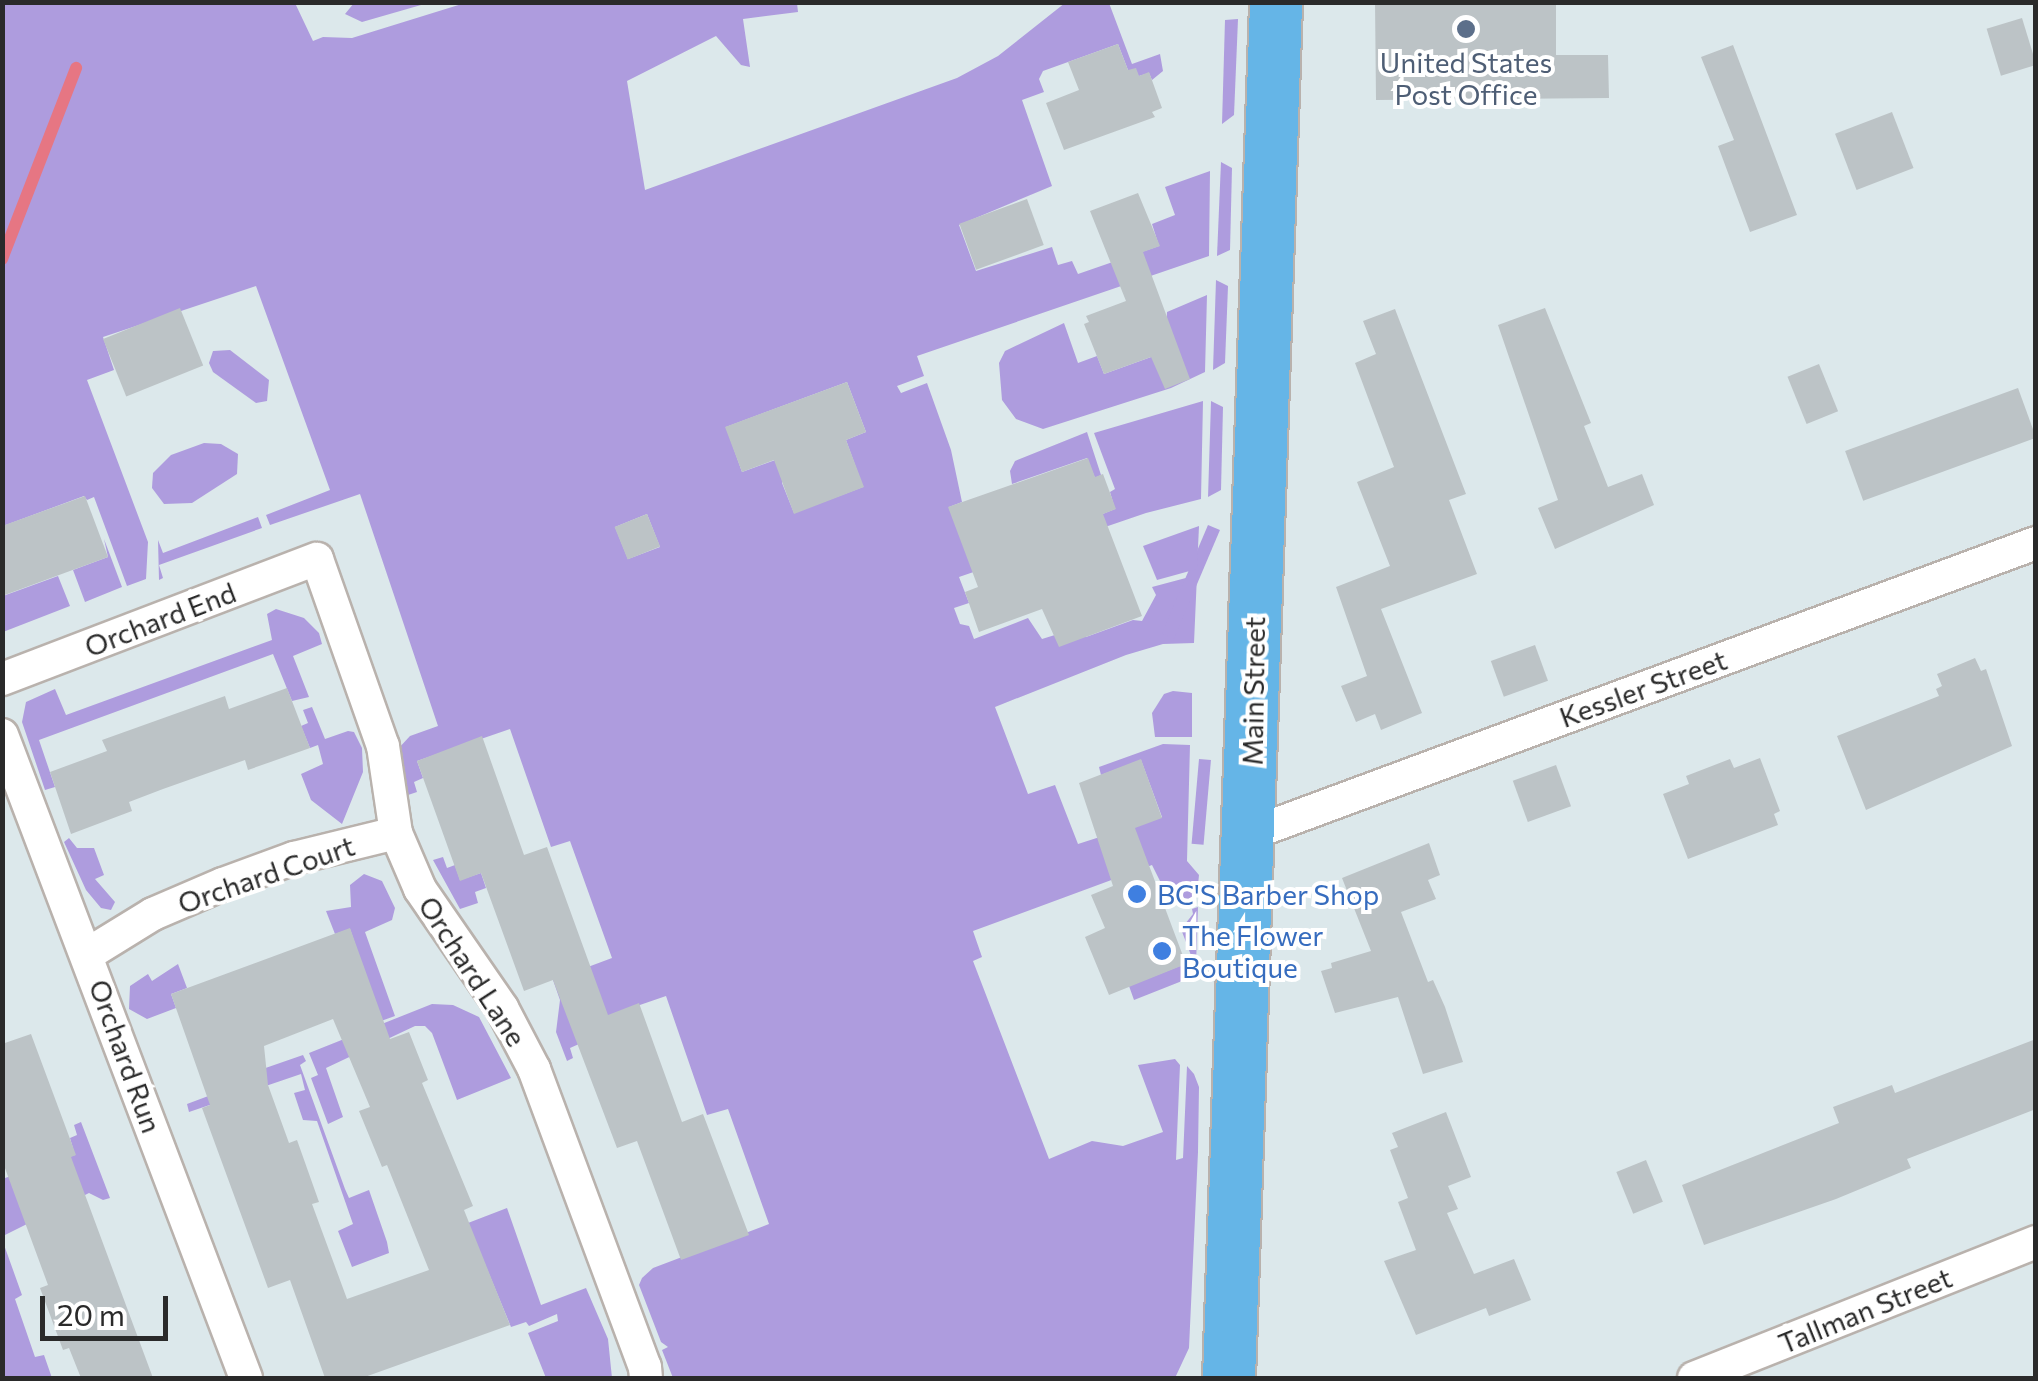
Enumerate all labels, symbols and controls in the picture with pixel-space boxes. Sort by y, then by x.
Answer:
marker: United States Post Office [1455,18,1477,40]
place label: United States Post Office [1380,45,1552,111]
street label: Orchard End [80,575,240,663]
street label: Main Street [1235,616,1271,766]
street label: Kessler Street [1555,642,1731,734]
street label: Orchard Court [173,828,359,920]
place label: BC'S Barber Shop [1157,877,1379,911]
marker: BC'S Barber Shop [1126,883,1148,905]
street label: Orchard Lane [412,890,534,1052]
place label: The Flower Boutique [1182,918,1323,984]
marker: The Flower Boutique [1151,940,1173,962]
street label: Orchard Run [83,975,169,1137]
street label: Tallman Street [1773,1260,1957,1360]
scale bar [45,1276,172,1338]
text: 20 m [57,1295,125,1332]

